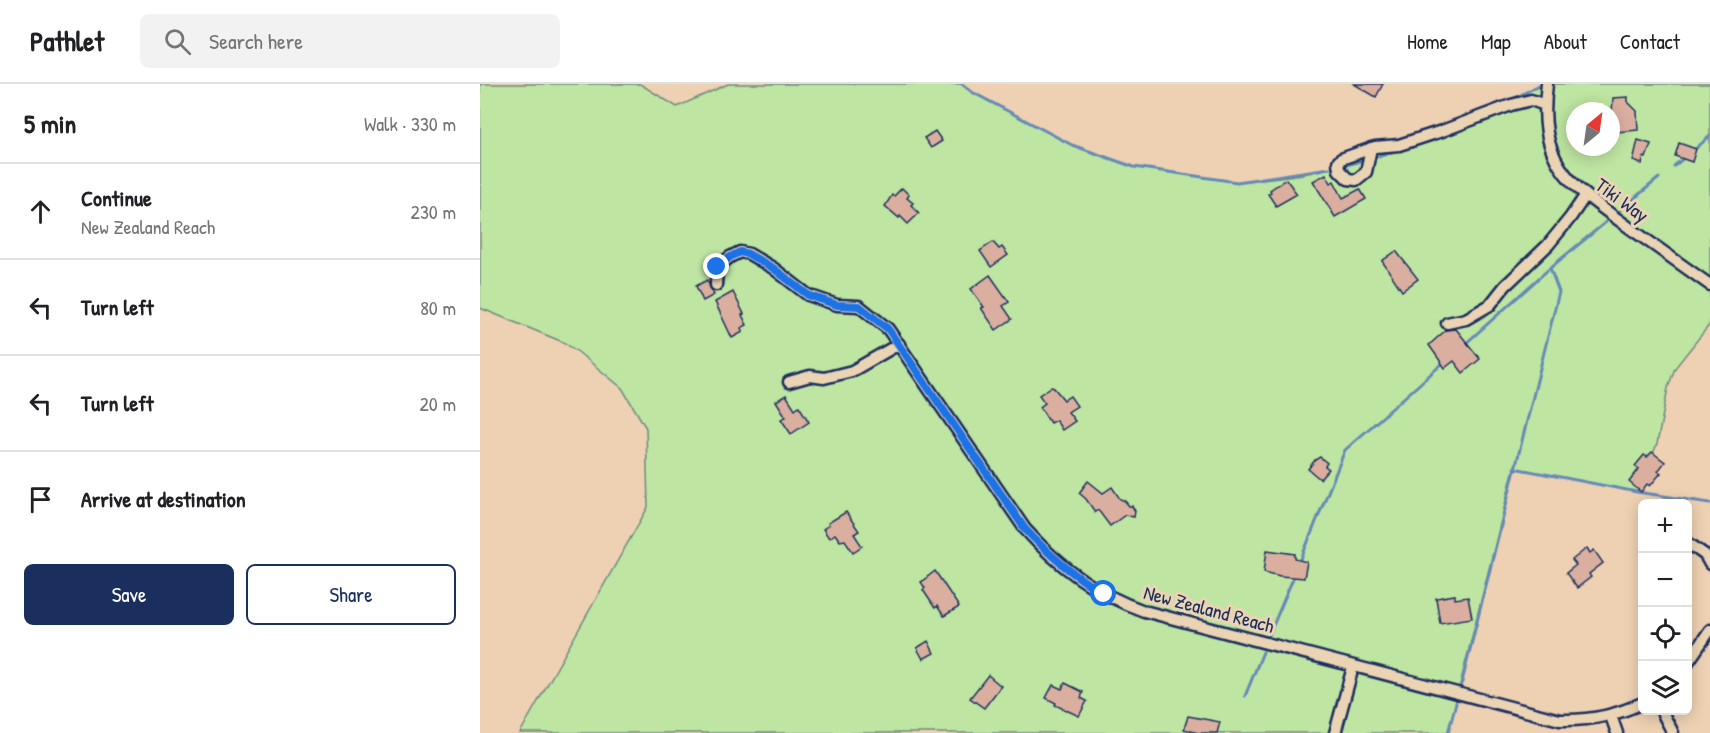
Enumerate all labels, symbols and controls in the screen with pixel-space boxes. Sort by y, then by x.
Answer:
search box [140,14,560,68]
text: Pathlet [30,22,104,60]
icon: search [161,25,194,58]
text: Search here [209,26,303,56]
text: Home [1407,27,1448,56]
text: Map [1481,27,1511,56]
text: About [1544,27,1587,56]
text: Contact [1620,27,1680,56]
north arrow [1566,102,1620,156]
text: 5 min [24,106,76,141]
text: Walk · 330 m [364,110,456,137]
street label: Tiki Way [1590,171,1654,228]
text: Continue [81,183,152,213]
icon: ahead [24,195,57,228]
text: 230 m [411,198,456,225]
text: New Zealand Reach [81,213,215,240]
route end [703,253,729,279]
icon: left [24,291,57,324]
text: Turn left [81,292,154,322]
text: 80 m [420,294,456,321]
icon: left [24,387,57,420]
text: Turn left [81,388,154,418]
text: 20 m [419,390,456,417]
icon: arrive [24,483,57,516]
text: Arrive at destination [81,484,246,514]
map controls [1638,499,1692,715]
button: + [1638,499,1692,553]
button: − [1638,553,1692,607]
button: Save [24,564,234,625]
button: Share [246,564,456,625]
street label: New Zealand Reach [1141,578,1277,639]
route start [1090,580,1116,606]
button: locate [1638,607,1692,661]
button: layers [1638,661,1692,715]

